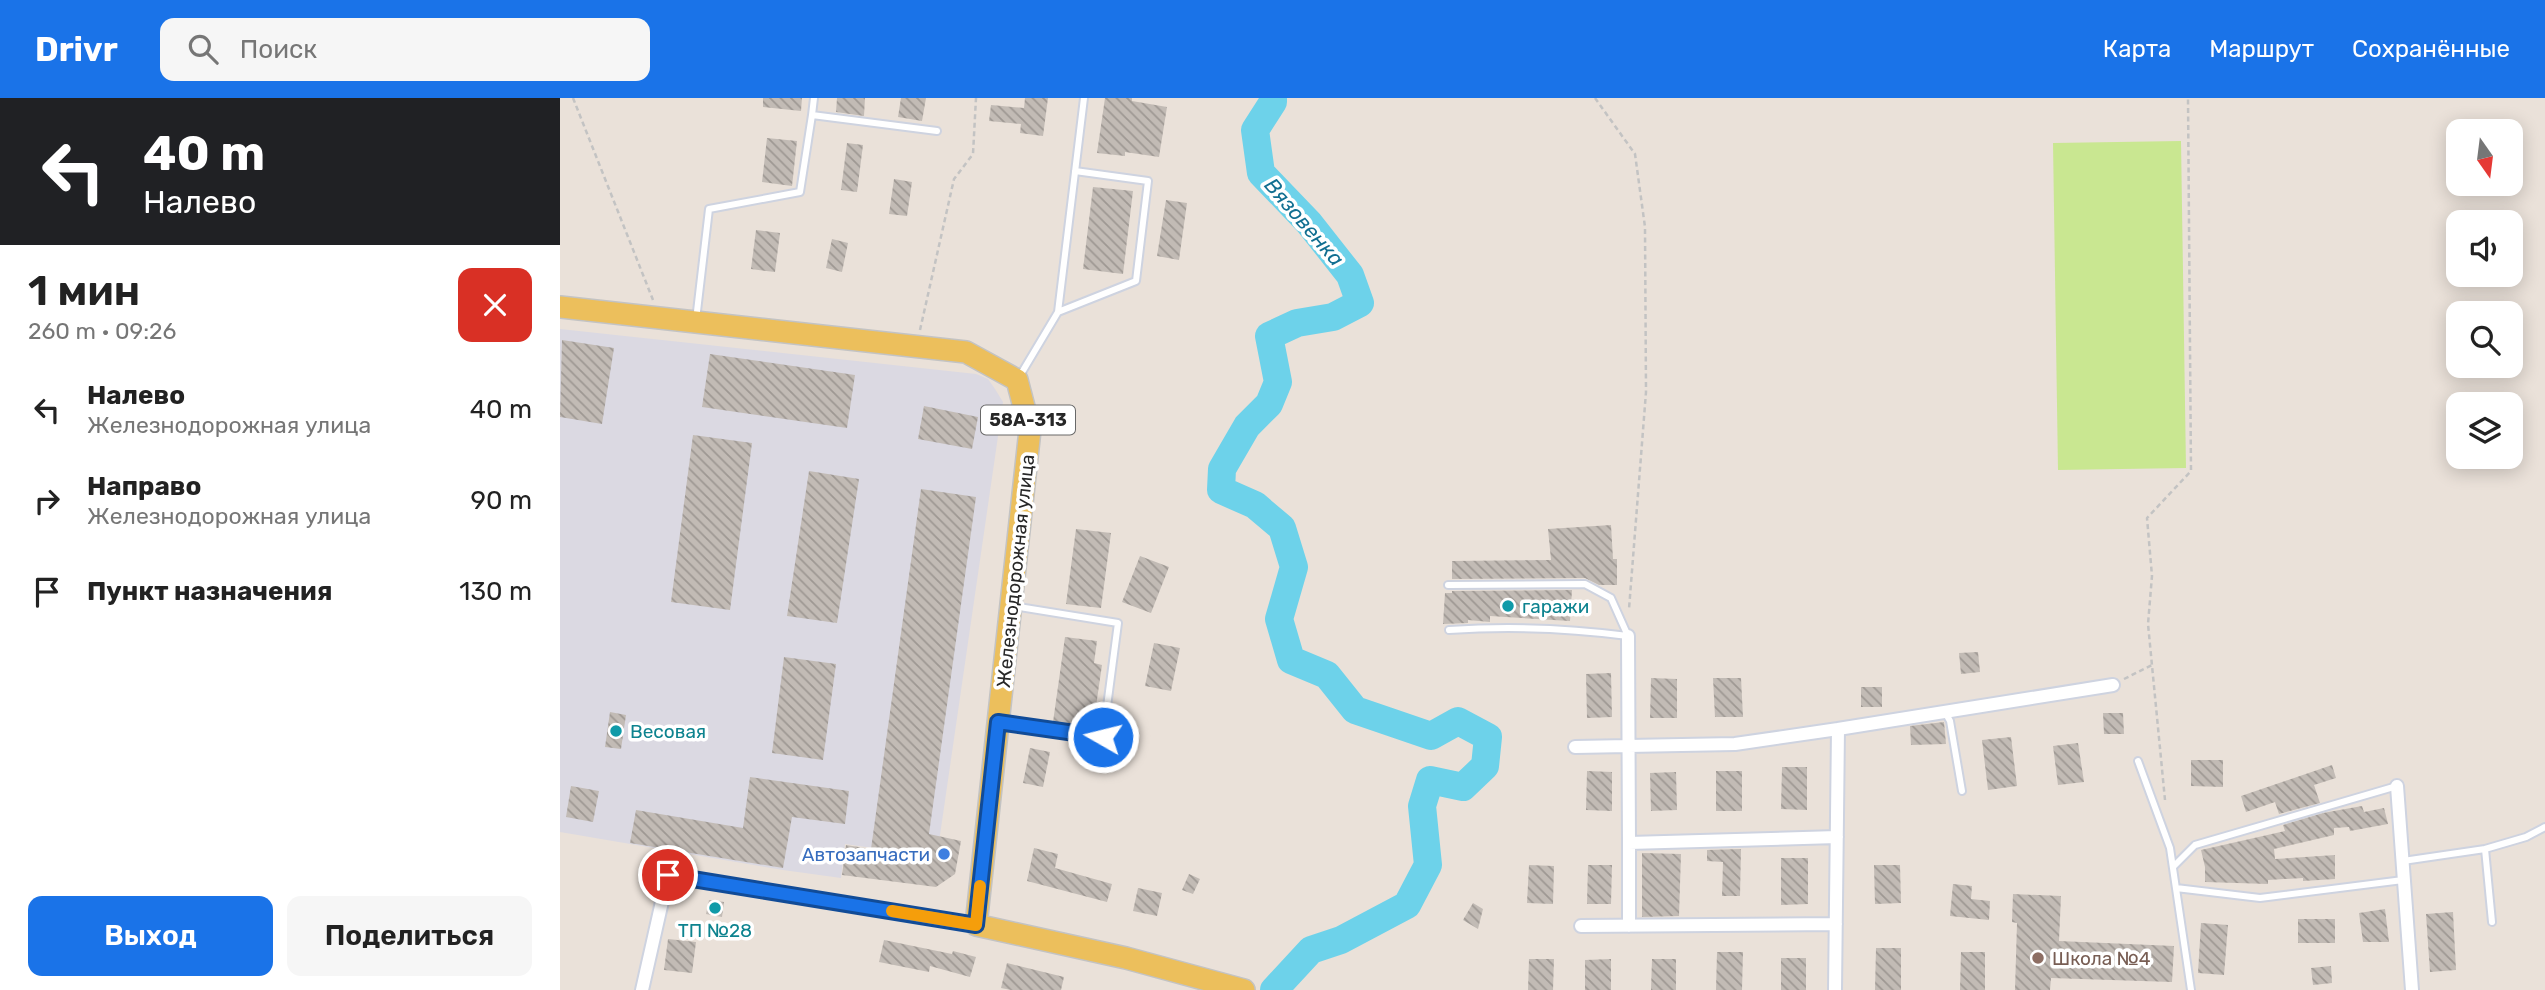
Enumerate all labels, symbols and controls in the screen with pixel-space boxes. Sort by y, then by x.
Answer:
search box [160,18,650,81]
text: Drivr [35,30,118,69]
icon: search [184,30,222,68]
text: Поиск [240,34,317,65]
text: Карта [2103,35,2171,63]
text: Маршрут [2209,35,2314,63]
text: Сохранённые [2352,35,2510,63]
north arrow [2446,119,2524,196]
map controls [2446,119,2523,469]
text: 40 m [143,124,265,182]
icon: left [28,126,119,217]
water label: Вязовенка [1259,173,1349,271]
text: Налево [143,183,256,221]
button: sound [2446,210,2523,287]
text: 1 мин [28,266,140,316]
button: close [458,268,532,342]
button: search [2446,301,2523,378]
text: 260 m · 09:26 [28,317,176,345]
text: Налево [87,380,185,411]
icon: left [28,391,66,429]
button: layers [2446,392,2523,469]
text: 40 m [470,394,532,425]
road number: 58А-313 [981,406,1075,434]
text: Железнодорожная улица [87,411,371,439]
street label: Железнодорожная улица [992,453,1039,689]
text: Направо [87,471,201,502]
icon: right [28,482,66,520]
text: 90 m [471,485,532,516]
text: Железнодорожная улица [87,502,371,530]
icon: arrive [28,573,66,611]
text: Пункт назначения [87,576,332,607]
text: 130 m [459,576,532,607]
place label: гаражи [1522,595,1589,618]
marker: гаражи [1500,598,1516,614]
position arrow [1066,700,1140,774]
place label: Весовая [630,720,706,743]
marker: Весовая [608,723,624,739]
place label: Автозапчасти [802,843,930,866]
pin [638,845,698,905]
marker: Автозапчасти [936,846,952,862]
icon: arrive [649,856,687,894]
button: Выход [28,896,273,976]
button: Поделиться [287,896,532,976]
marker: ТП №28 [707,900,723,916]
place label: ТП №28 [678,919,752,942]
place label: Школа №4 [2052,947,2151,970]
marker: Школа №4 [2030,950,2046,966]

